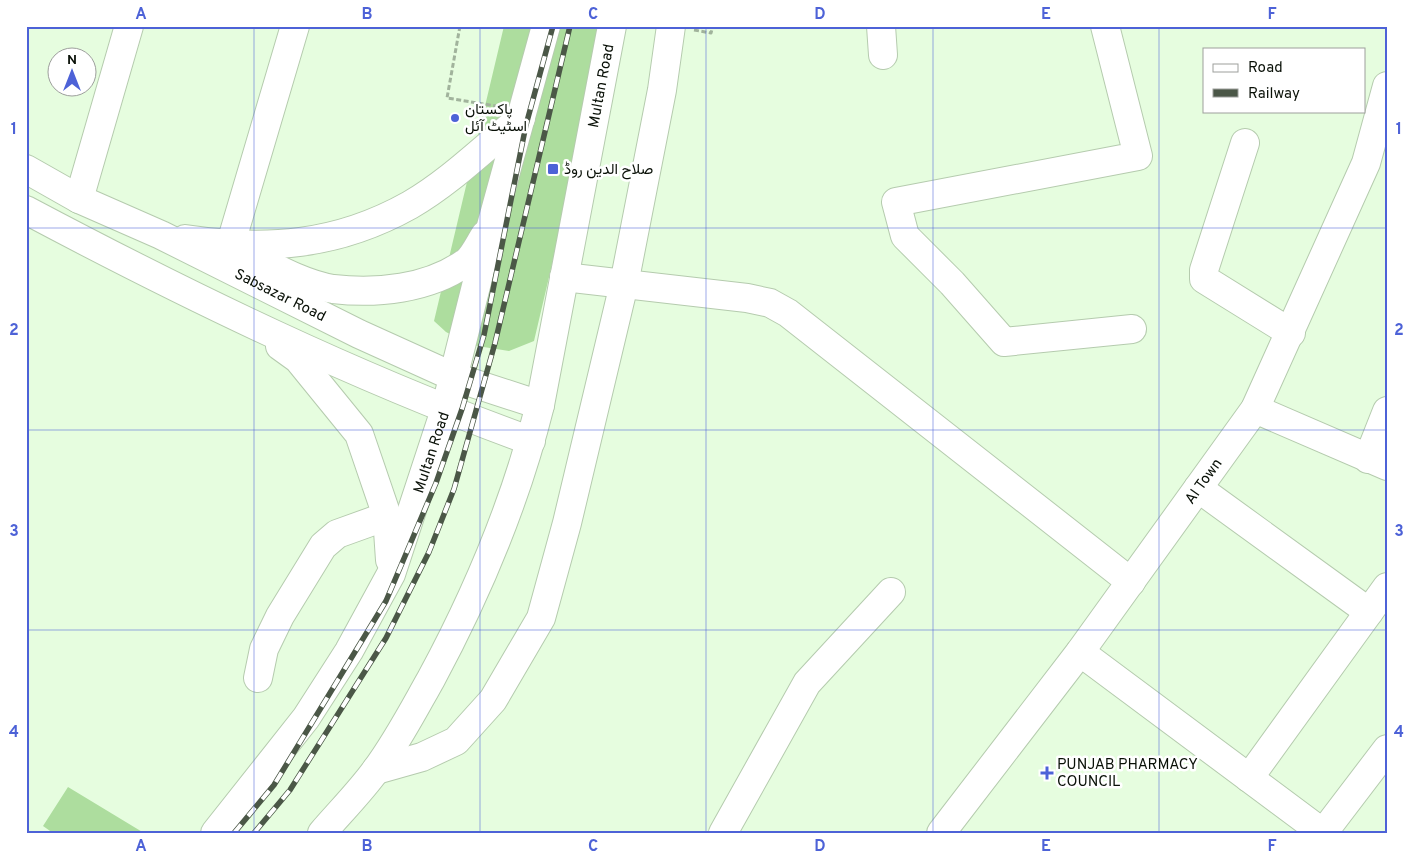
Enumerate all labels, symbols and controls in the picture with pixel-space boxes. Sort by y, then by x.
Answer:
text: A [135,5,147,25]
text: B [361,5,373,25]
text: C [588,5,598,25]
text: D [814,5,826,25]
text: E [1041,5,1051,25]
text: F [1267,5,1277,25]
street label: Multan Road [585,43,619,129]
north arrow [48,48,98,98]
legend [1203,48,1366,112]
text: N [67,52,77,69]
text: Road [1248,59,1283,78]
text: Railway [1248,85,1300,104]
place label: پاکستان اسٹیٹ آئل [465,101,527,137]
marker: پاکستان اسٹیٹ آئل [449,112,461,124]
text: 1 [11,120,17,140]
text: 1 [1396,120,1402,140]
place label: صلاح الدین روڈ [564,161,653,180]
marker: صلاح الدین روڈ [546,162,560,176]
street label: Sabsazar Road [231,265,329,327]
text: 2 [9,321,19,341]
text: 2 [1394,321,1404,341]
street label: Multan Road [410,410,455,496]
street label: AI Town [1182,455,1227,508]
text: 3 [9,522,19,542]
text: 3 [1394,522,1404,542]
text: 4 [9,723,19,743]
text: 4 [1394,723,1404,743]
place label: PUNJAB PHARMACY COUNCIL [1057,756,1198,792]
marker: PUNJAB PHARMACY COUNCIL [1041,767,1053,779]
text: A [135,837,147,857]
text: B [361,837,373,857]
text: C [588,837,598,857]
text: D [814,837,826,857]
text: E [1041,837,1051,857]
text: F [1267,837,1277,857]

